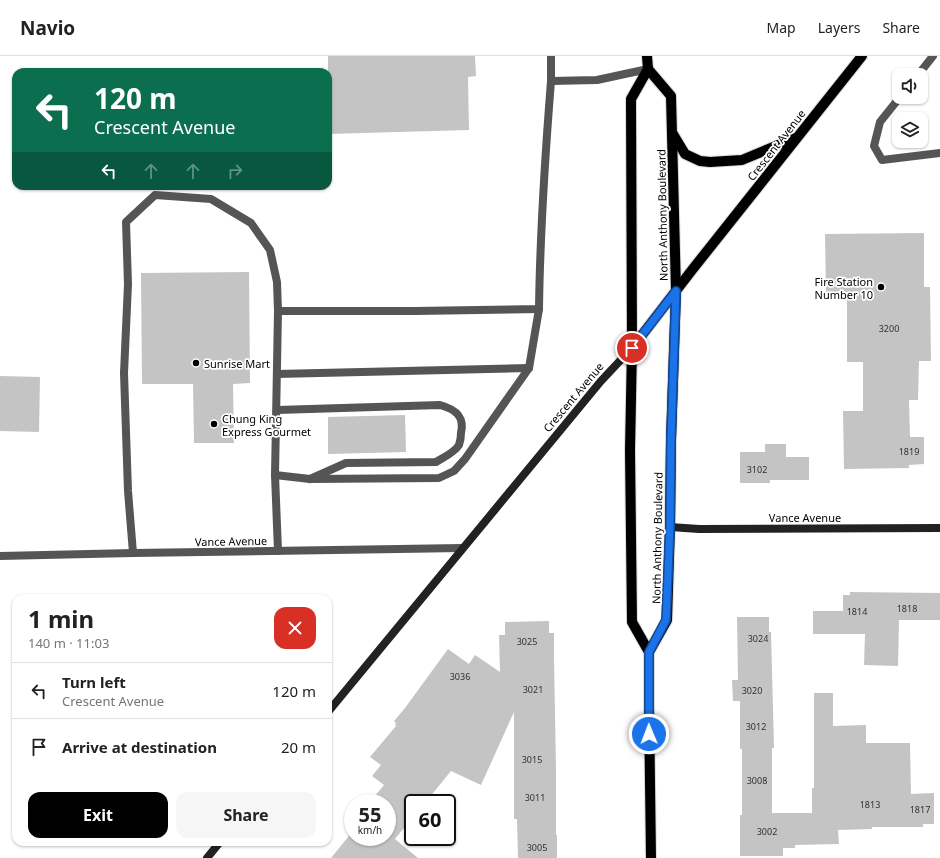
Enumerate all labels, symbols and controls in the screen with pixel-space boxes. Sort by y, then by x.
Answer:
text: Navio [20,15,75,41]
text: Map [767,18,796,37]
text: Layers [818,18,860,37]
text: Share [882,18,920,37]
map controls [892,68,928,148]
button: sound [892,68,928,104]
text: 120 m [94,79,177,117]
icon: left [28,84,80,136]
street label: Crescent Avenue [743,106,809,184]
button: layers [892,112,928,148]
text: Crescent Avenue [94,115,236,139]
street label: North Anthony Boulevard [653,149,671,281]
icon: left [98,160,120,182]
icon: ahead [140,160,162,182]
icon: ahead [182,160,204,182]
icon: right [224,160,246,182]
place label: Fire Station Number 10 [815,274,873,302]
marker: Fire Station Number 10 [876,282,886,292]
house number: 3200 [879,322,899,335]
pin [615,331,649,365]
icon: arrive [621,337,643,359]
place label: Sunrise Mart [204,356,270,371]
marker: Sunrise Mart [191,358,201,368]
street label: Crescent Avenue [539,359,607,435]
place label: Chung King Express Gourmet [222,411,311,439]
marker: Chung King Express Gourmet [209,419,219,429]
house number: 1819 [899,445,919,458]
house number: 3102 [747,463,767,476]
street label: North Anthony Boulevard [648,472,666,604]
street label: Vance Avenue [769,510,841,525]
street label: Vance Avenue [195,533,267,549]
text: 1 min [28,602,94,635]
house number: 1818 [897,602,917,615]
house number: 1814 [847,605,867,618]
button: close [274,607,316,649]
house number: 3024 [748,632,768,645]
text: 140 m · 11:03 [28,634,109,652]
house number: 3025 [517,635,537,648]
house number: 3036 [450,670,470,683]
text: Turn left [62,672,126,692]
icon: left [28,680,50,702]
text: 120 m [272,681,316,701]
house number: 3021 [523,683,543,696]
house number: 3020 [742,684,762,697]
text: Crescent Avenue [62,692,164,710]
position arrow [628,713,670,755]
house number: 3012 [746,720,766,733]
icon: arrive [28,736,50,758]
text: Arrive at destination [62,737,217,757]
text: 20 m [281,737,316,757]
house number: 3015 [522,753,542,766]
house number: 3008 [747,774,767,787]
house number: 3011 [525,791,545,804]
button: Exit [28,792,168,838]
button: Share [176,792,316,838]
speed limit sign: 60 [404,794,456,846]
house number: 1813 [860,798,880,811]
text: 55 [359,801,381,828]
house number: 1817 [910,803,930,816]
text: km/h [358,823,382,837]
house number: 3002 [757,825,777,838]
house number: 3005 [527,841,547,854]

